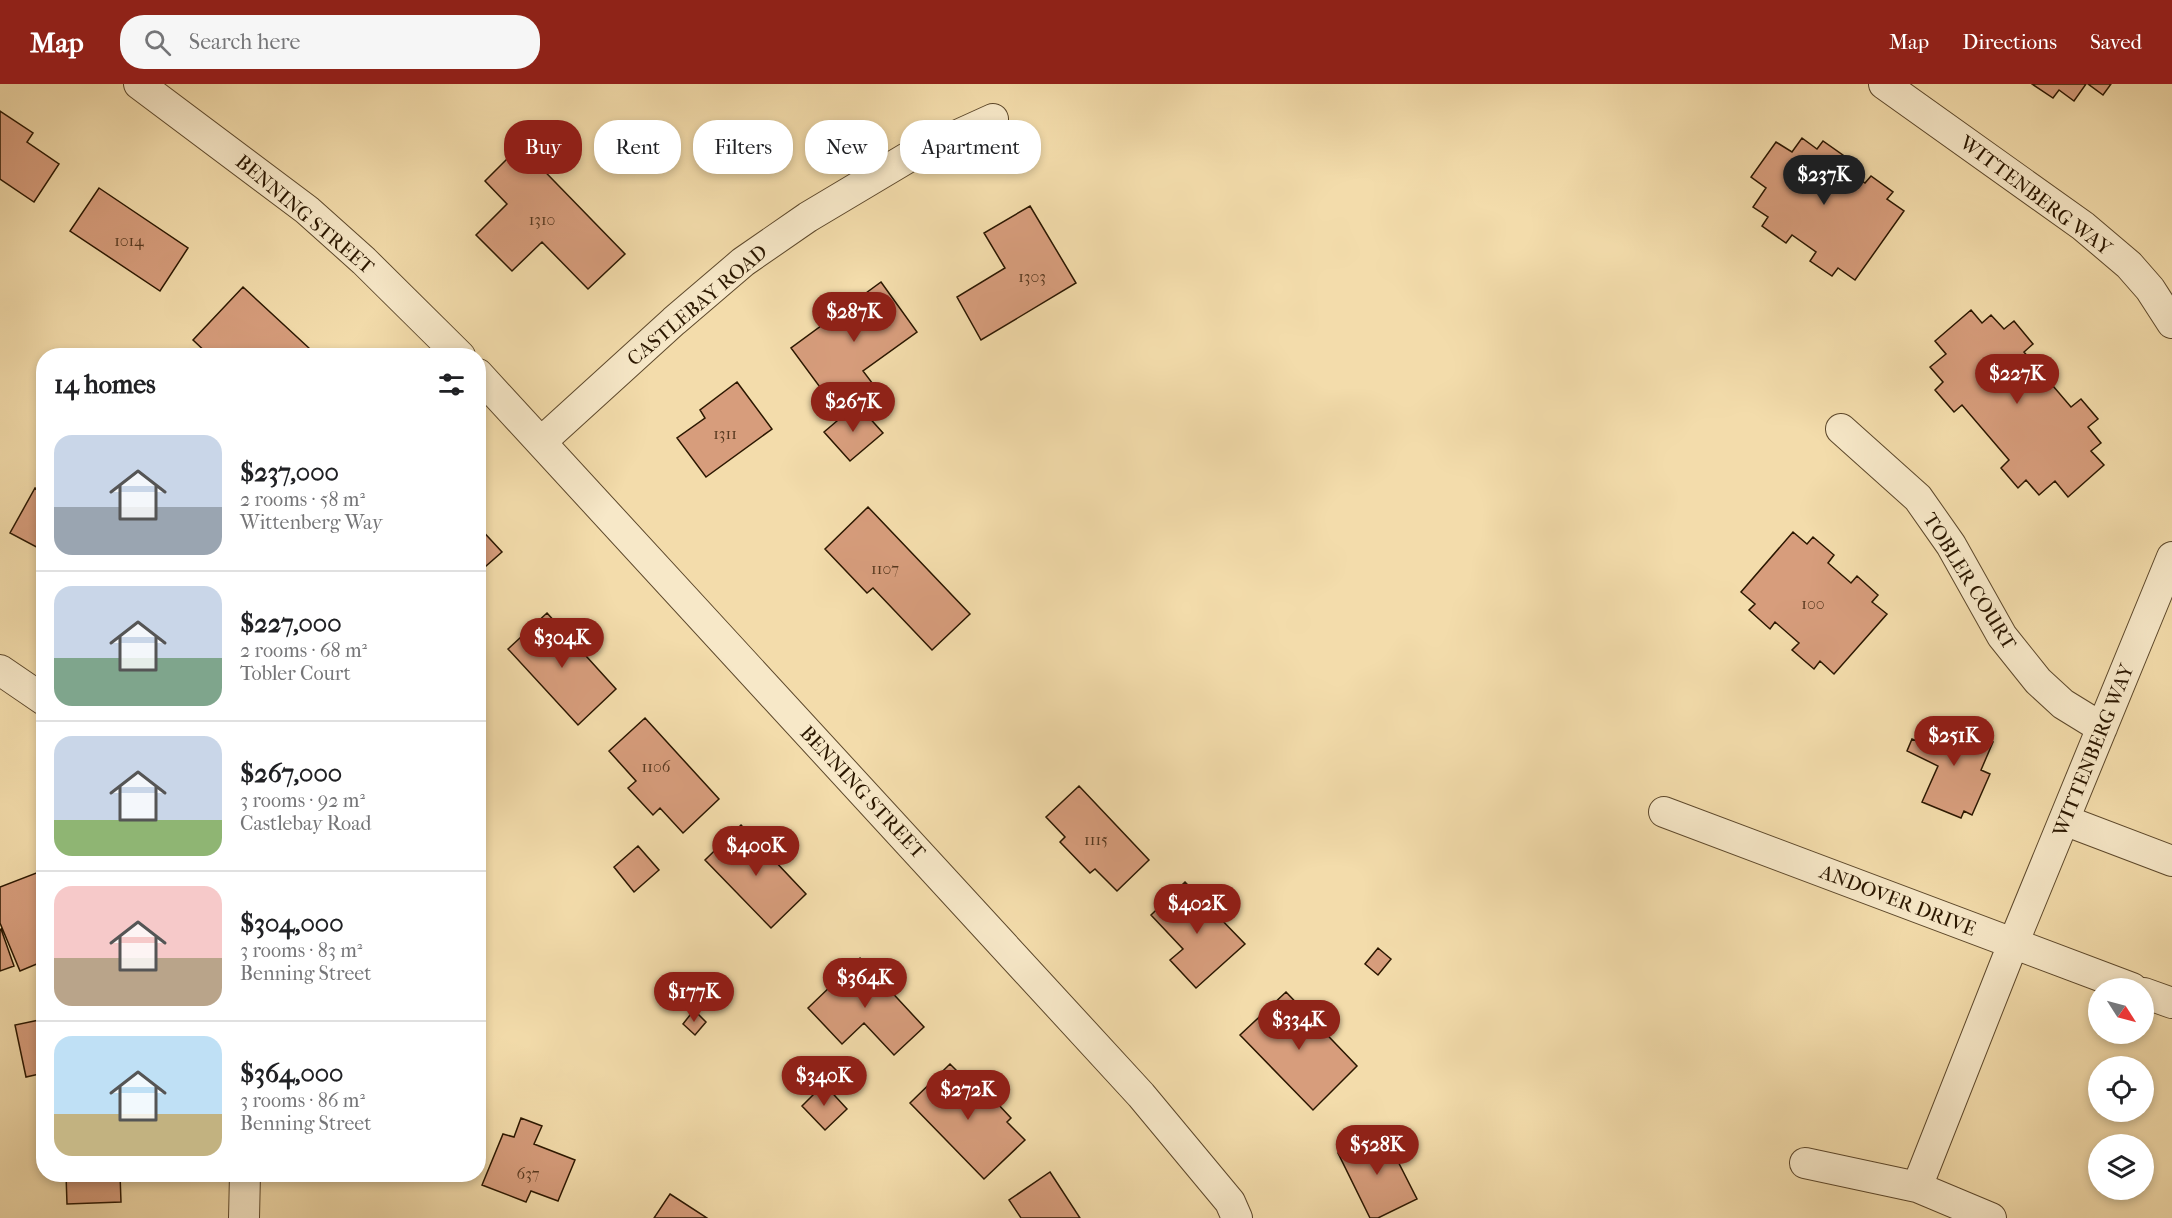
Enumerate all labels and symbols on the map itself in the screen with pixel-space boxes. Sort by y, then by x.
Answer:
street label: WITTENBERG WAY [1954,130,2117,261]
street label: BENNING STREET [231,150,379,279]
pin: $237K [1782,155,1866,206]
house number: 1310 [529,210,555,229]
house number: 1014 [114,231,144,250]
street label: CASTLEBAY ROAD [623,240,772,371]
house number: 1303 [1018,267,1046,286]
pin: $287K [812,292,896,343]
pin: $227K [1975,354,2059,405]
pin: $267K [811,382,895,433]
house number: 1311 [713,424,737,443]
street label: TOBLER COURT [1918,509,2021,654]
house number: 1107 [871,559,899,578]
house number: 100 [1801,594,1825,613]
pin: $304K [520,618,604,669]
street label: WITTENBERG WAY [2048,659,2139,841]
pin: $251K [1912,716,1996,767]
street label: BENNING STREET [795,721,930,864]
house number: 1106 [642,757,671,776]
pin: $400K [714,826,798,877]
house number: 1115 [1084,830,1108,849]
street label: ANDOVER DRIVE [1816,860,1979,941]
pin: $402K [1155,884,1239,935]
pin: $364K [823,958,907,1009]
pin: $177K [652,972,736,1023]
north arrow [2088,978,2154,1044]
pin: $334K [1257,1000,1341,1051]
pin: $340K [782,1056,866,1107]
pin: $272K [926,1070,1010,1121]
pin: $528K [1335,1125,1419,1176]
house number: 637 [517,1164,540,1183]

